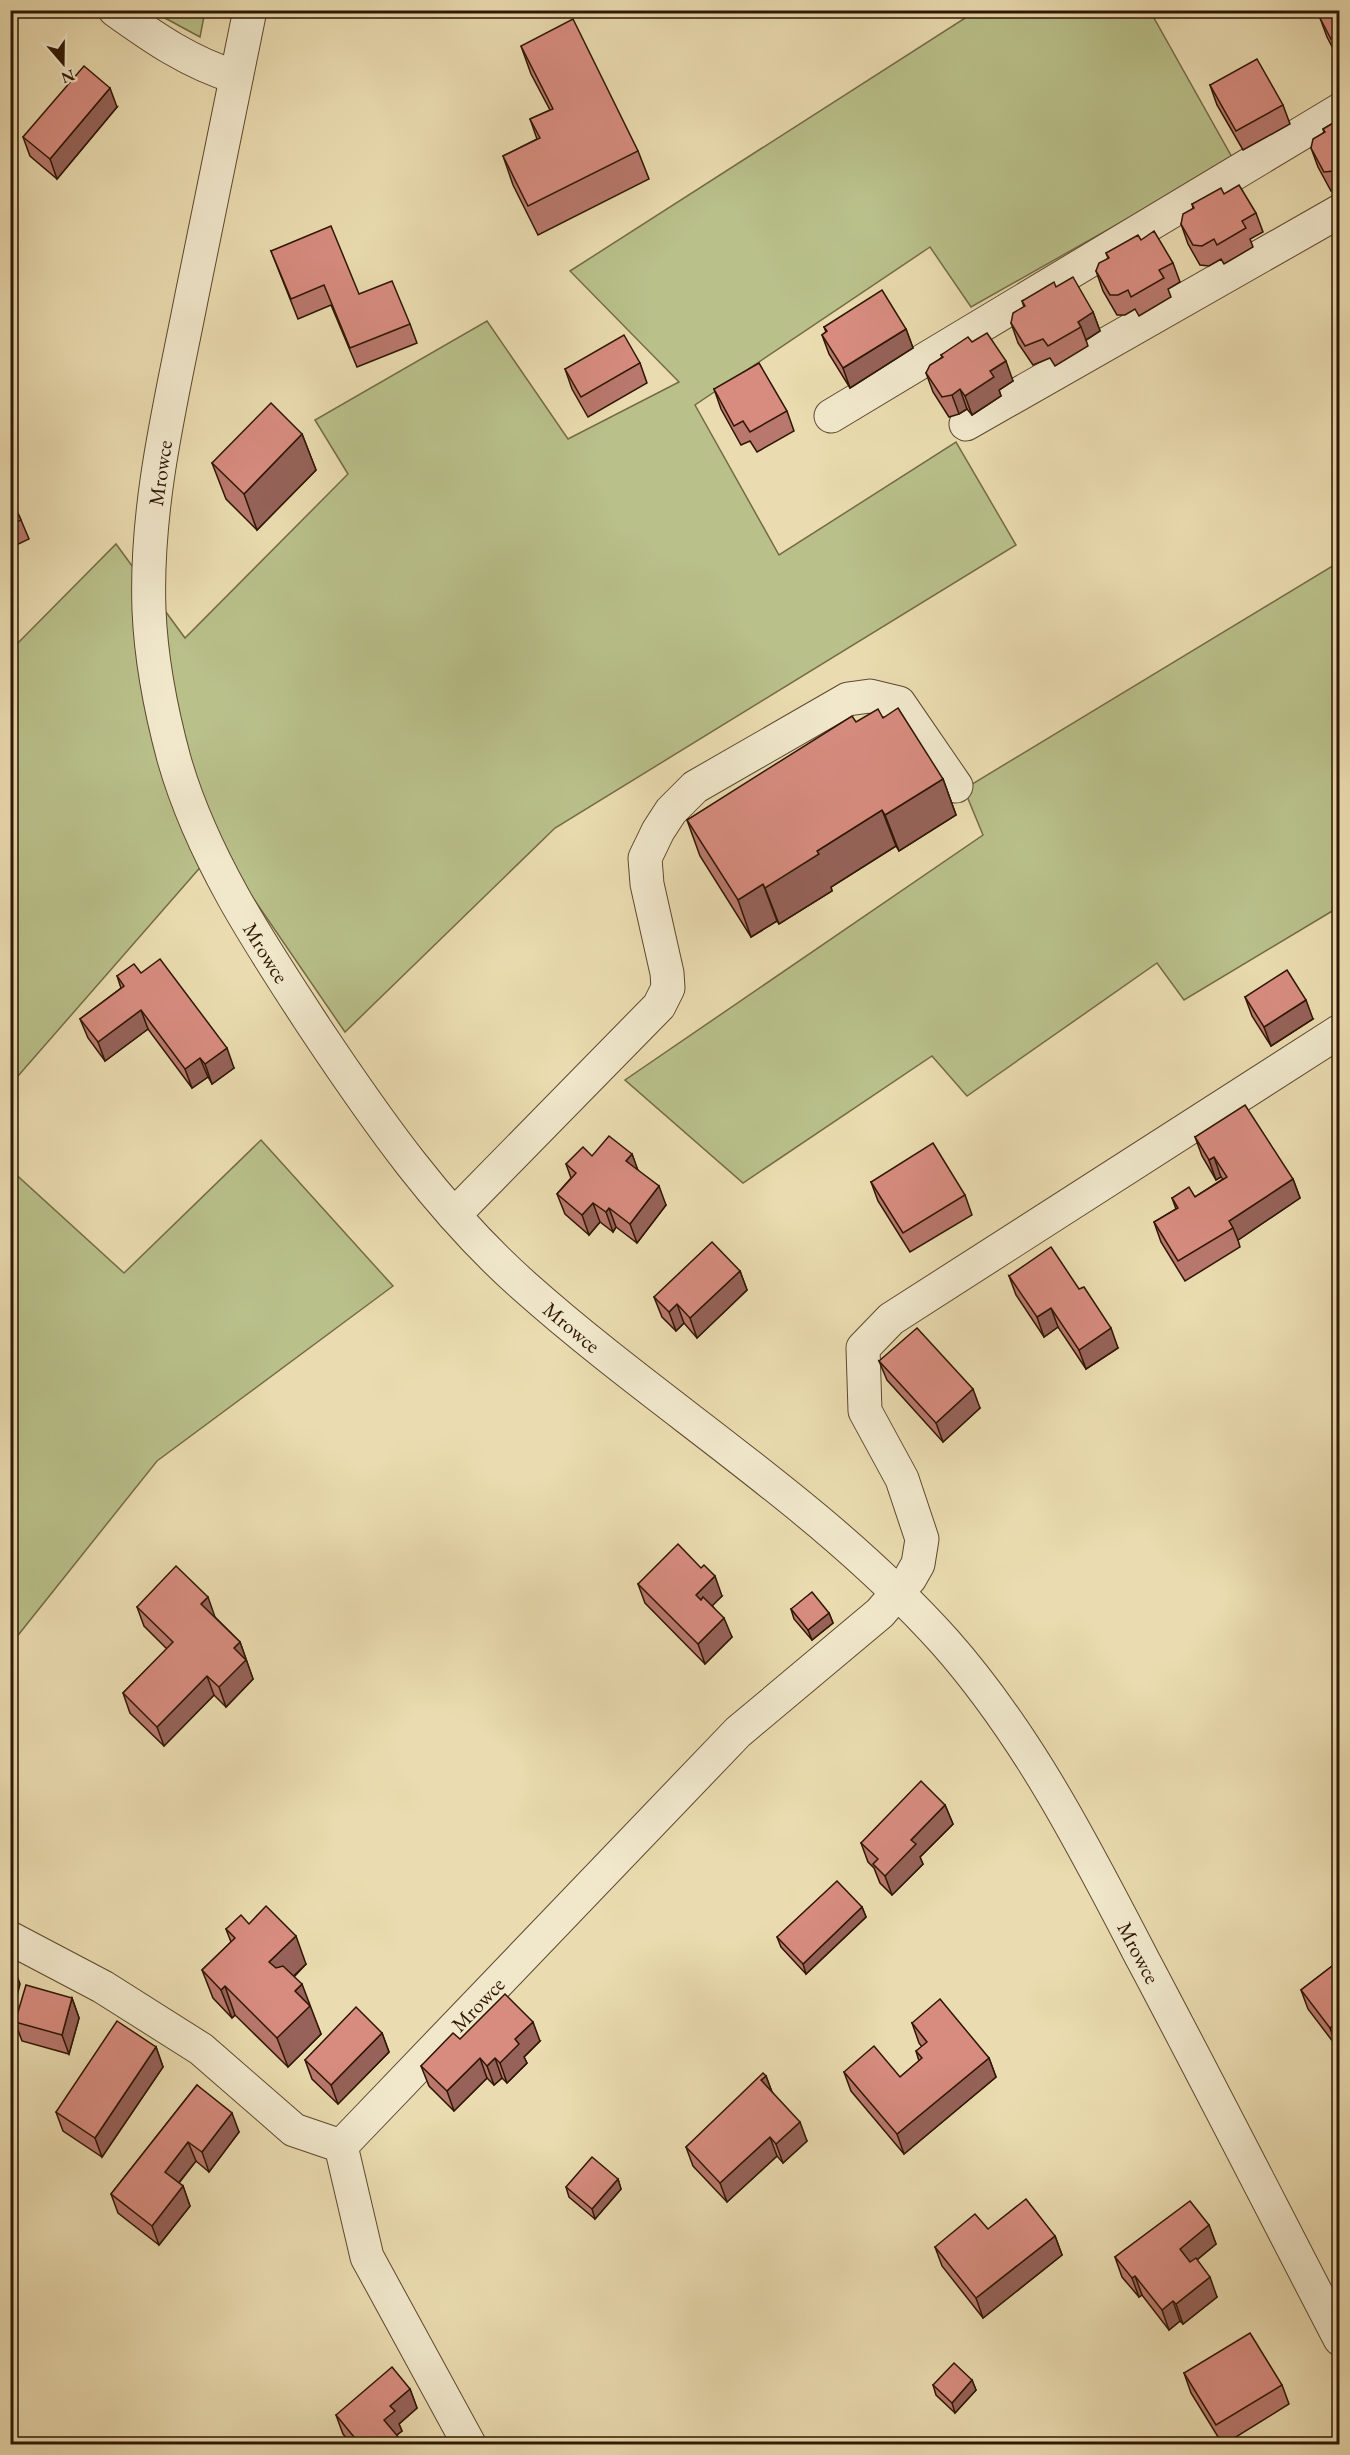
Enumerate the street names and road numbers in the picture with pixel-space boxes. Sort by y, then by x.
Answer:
street label: Mrowce [142,438,178,508]
street label: Mrowce [237,917,295,988]
street label: Mrowce [538,1295,606,1359]
street label: Mrowce [1112,1917,1167,1988]
street label: Mrowce [445,1971,510,2037]

